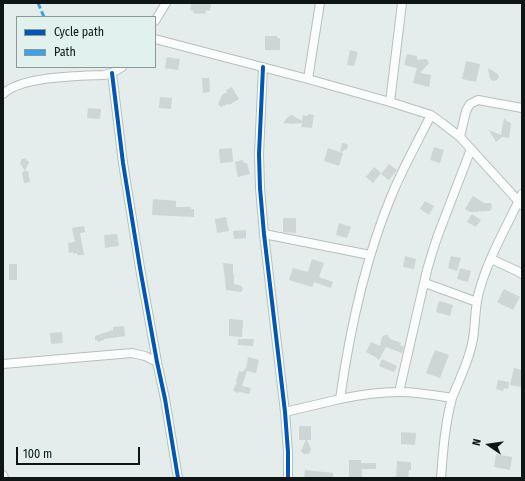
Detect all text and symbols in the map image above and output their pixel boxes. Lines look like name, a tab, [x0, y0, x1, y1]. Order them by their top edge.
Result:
legend	[16, 16, 156, 68]
text: Cycle path	[54, 25, 104, 39]
text: Path	[54, 45, 76, 59]
north arrow	[469, 425, 509, 465]
text: N	[470, 438, 484, 447]
scale bar	[18, 439, 142, 465]
text: 100 m	[23, 447, 52, 461]

